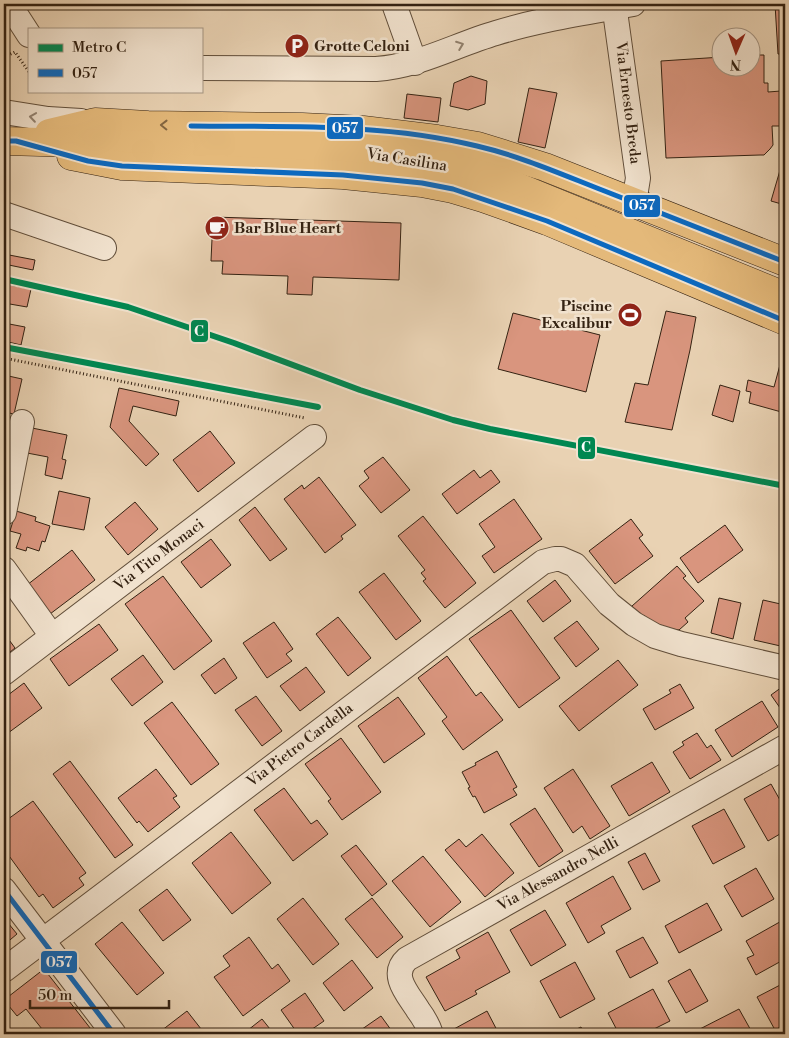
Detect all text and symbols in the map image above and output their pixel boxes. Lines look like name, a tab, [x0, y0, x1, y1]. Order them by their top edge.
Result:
legend	[28, 28, 202, 92]
north arrow	[712, 28, 762, 78]
parking icon: Grotte Celoni	[284, 33, 310, 59]
place label: Grotte Celoni	[314, 37, 410, 56]
text: Metro C	[72, 38, 126, 57]
street label: Via Ernesto Breda	[611, 40, 645, 166]
one-way arrow	[455, 41, 464, 51]
text: N	[730, 55, 741, 73]
text: 057	[72, 64, 98, 83]
one-way arrow	[29, 112, 37, 123]
line badge: 057	[326, 116, 364, 140]
one-way arrow	[160, 120, 168, 131]
text: 057	[332, 120, 359, 138]
street label: Via Casilina	[365, 144, 449, 176]
line badge: 057	[623, 194, 661, 218]
text: 057	[629, 197, 656, 215]
cafe icon: Bar Blue Heart	[204, 215, 230, 241]
place label: Bar Blue Heart	[234, 219, 342, 238]
place label: Piscine Excalibur	[541, 297, 612, 333]
sports icon: Piscine Excalibur	[617, 302, 643, 328]
line badge: C	[190, 319, 209, 343]
text: C	[194, 323, 204, 341]
line badge: C	[577, 436, 596, 460]
text: C	[581, 439, 591, 457]
street label: Via Tito Monaci	[109, 515, 208, 596]
street label: Via Pietro Cardella	[242, 699, 357, 792]
street label: Via Alessandro Nelli	[493, 833, 622, 916]
line badge: 057	[40, 950, 78, 974]
text: 057	[46, 954, 73, 972]
scale bar	[30, 978, 169, 1010]
text: 50 m	[38, 986, 72, 1005]

